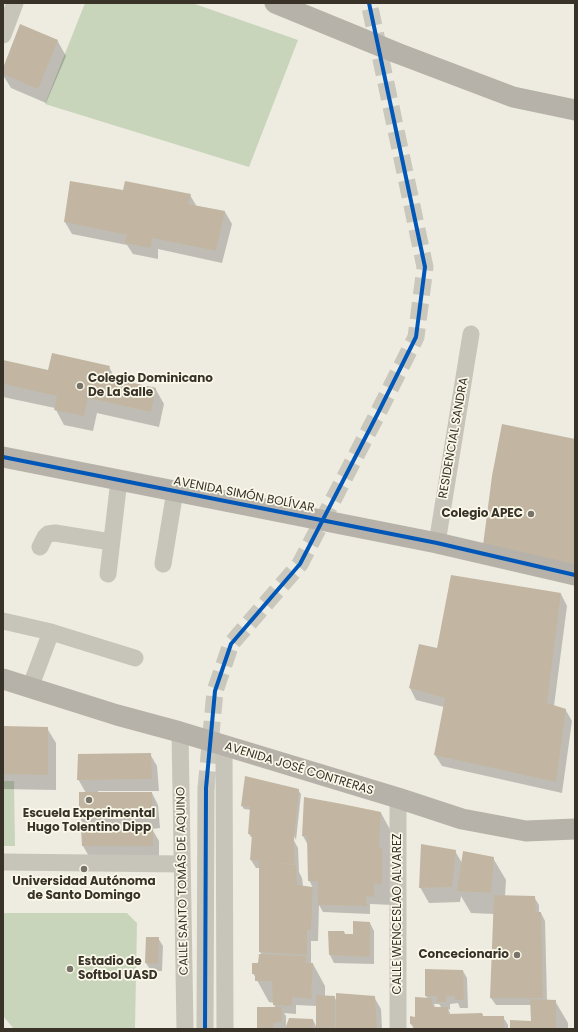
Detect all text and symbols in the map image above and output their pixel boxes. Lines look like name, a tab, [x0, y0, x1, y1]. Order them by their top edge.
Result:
place label: Colegio Dominicano De La Salle	[88, 372, 213, 400]
street label: RESIDENCIAL SANDRA	[436, 376, 472, 500]
marker: Colegio Dominicano De La Salle	[75, 381, 85, 391]
street label: AVENIDA SIMÓN BOLÍVAR	[172, 474, 316, 516]
place label: Colegio APEC	[441, 507, 523, 521]
marker: Colegio APEC	[526, 509, 536, 519]
street label: AVENIDA JOSÉ CONTRERAS	[223, 739, 375, 799]
street label: CALLE SANTO TOMÁS DE AQUINO	[174, 787, 192, 975]
marker: Escuela Experimental Hugo Tolentino Dipp	[84, 795, 94, 805]
place label: Escuela Experimental Hugo Tolentino Dipp	[23, 807, 155, 835]
street label: CALLE WENCESLAO ALVAREZ	[391, 833, 405, 995]
marker: Universidad Autónoma de Santo Domingo	[79, 864, 89, 874]
place label: Universidad Autónoma de Santo Domingo	[12, 875, 156, 903]
place label: Concecionario	[418, 948, 509, 962]
marker: Concecionario	[512, 950, 522, 960]
place label: Estadio de Softbol UASD	[78, 955, 157, 983]
marker: Estadio de Softbol UASD	[65, 964, 75, 974]

